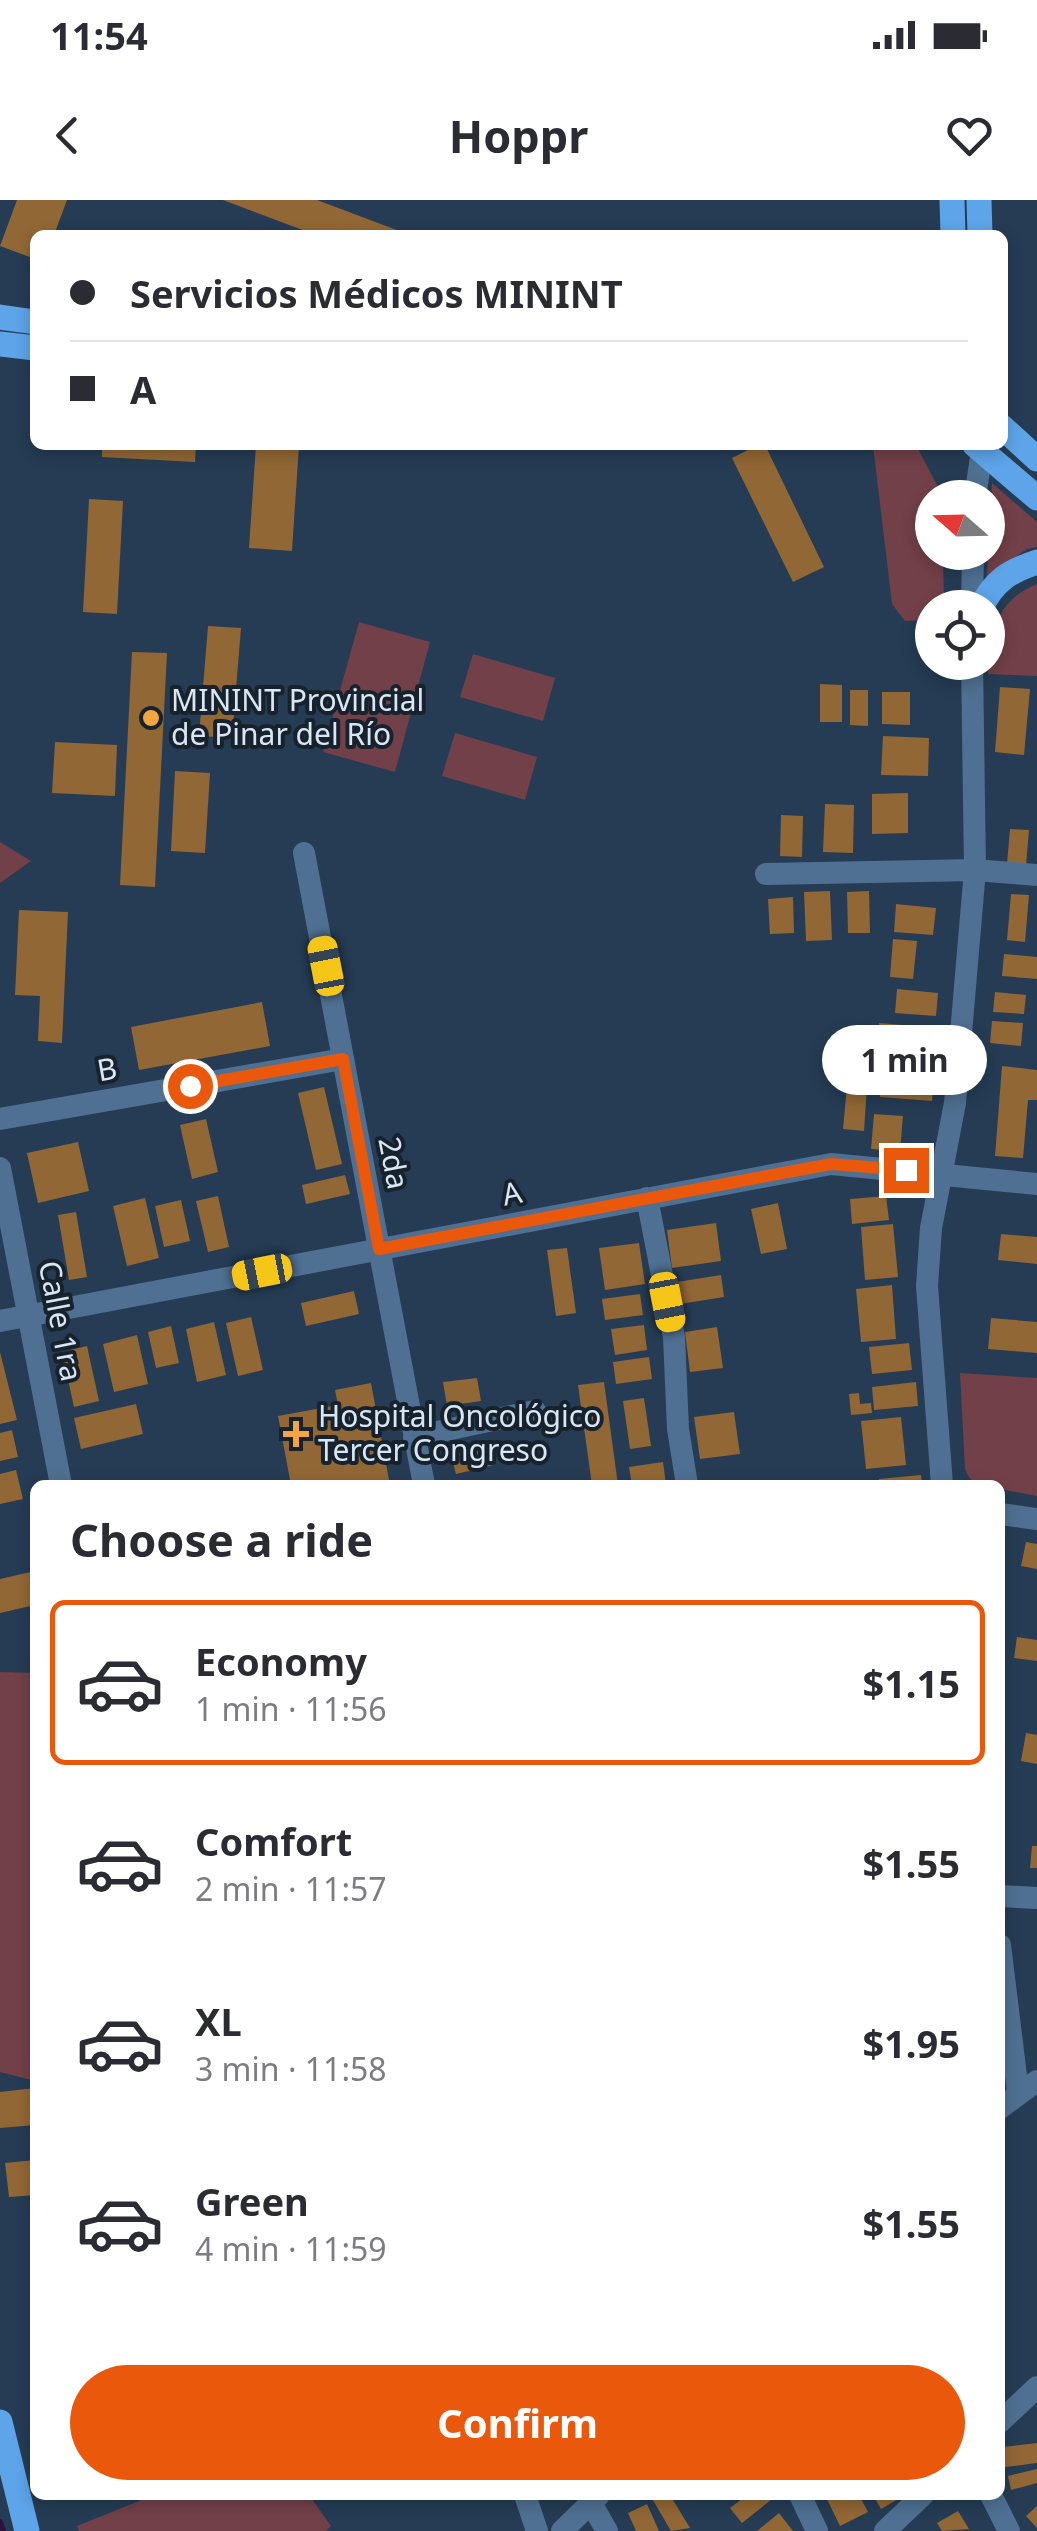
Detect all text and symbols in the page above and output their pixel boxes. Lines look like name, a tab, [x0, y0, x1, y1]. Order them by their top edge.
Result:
text: 11:54	[50, 9, 148, 61]
text: Hoppr	[449, 105, 588, 166]
icon: back	[40, 108, 95, 163]
icon: heart	[942, 108, 997, 163]
text: Servicios Médicos MININT	[130, 267, 623, 319]
text: A	[130, 363, 156, 415]
north arrow	[915, 480, 1005, 570]
map controls	[915, 480, 1005, 680]
button: locate	[915, 590, 1005, 680]
place label: MININT Provincial de Pinar del Río	[171, 679, 424, 754]
marker: MININT Provincial de Pinar del Río	[140, 707, 162, 729]
car	[306, 934, 346, 998]
callout: 1 min	[824, 1025, 988, 1095]
text: 1 min	[860, 1038, 949, 1081]
street label: B	[94, 1047, 120, 1090]
route start	[168, 1064, 213, 1109]
street label: 2da	[369, 1133, 420, 1192]
route end	[884, 1148, 929, 1193]
street label: A	[498, 1170, 526, 1214]
car	[230, 1252, 294, 1292]
street label: Calle 1ra	[30, 1257, 93, 1384]
car	[647, 1270, 687, 1334]
place label: Hospital Oncológico Tercer Congreso	[318, 1395, 601, 1470]
marker: Hospital Oncológico Tercer Congreso	[283, 1421, 309, 1447]
text: Choose a ride	[70, 1509, 373, 1570]
text: Economy	[195, 1635, 367, 1687]
icon: car	[75, 1638, 165, 1728]
text: $1.15	[862, 1657, 960, 1709]
text: 1 min · 11:56	[195, 1687, 387, 1730]
text: Comfort	[195, 1815, 352, 1867]
icon: car	[75, 1818, 165, 1908]
text: $1.55	[862, 1837, 960, 1889]
text: 2 min · 11:57	[195, 1867, 387, 1910]
text: XL	[195, 1995, 242, 2047]
icon: car	[75, 1998, 165, 2088]
text: $1.95	[862, 2017, 960, 2069]
text: 3 min · 11:58	[195, 2047, 387, 2090]
text: Green	[195, 2175, 309, 2227]
icon: car	[75, 2178, 165, 2268]
text: $1.55	[862, 2197, 960, 2249]
text: 4 min · 11:59	[195, 2227, 387, 2270]
button: Confirm	[70, 2365, 965, 2480]

